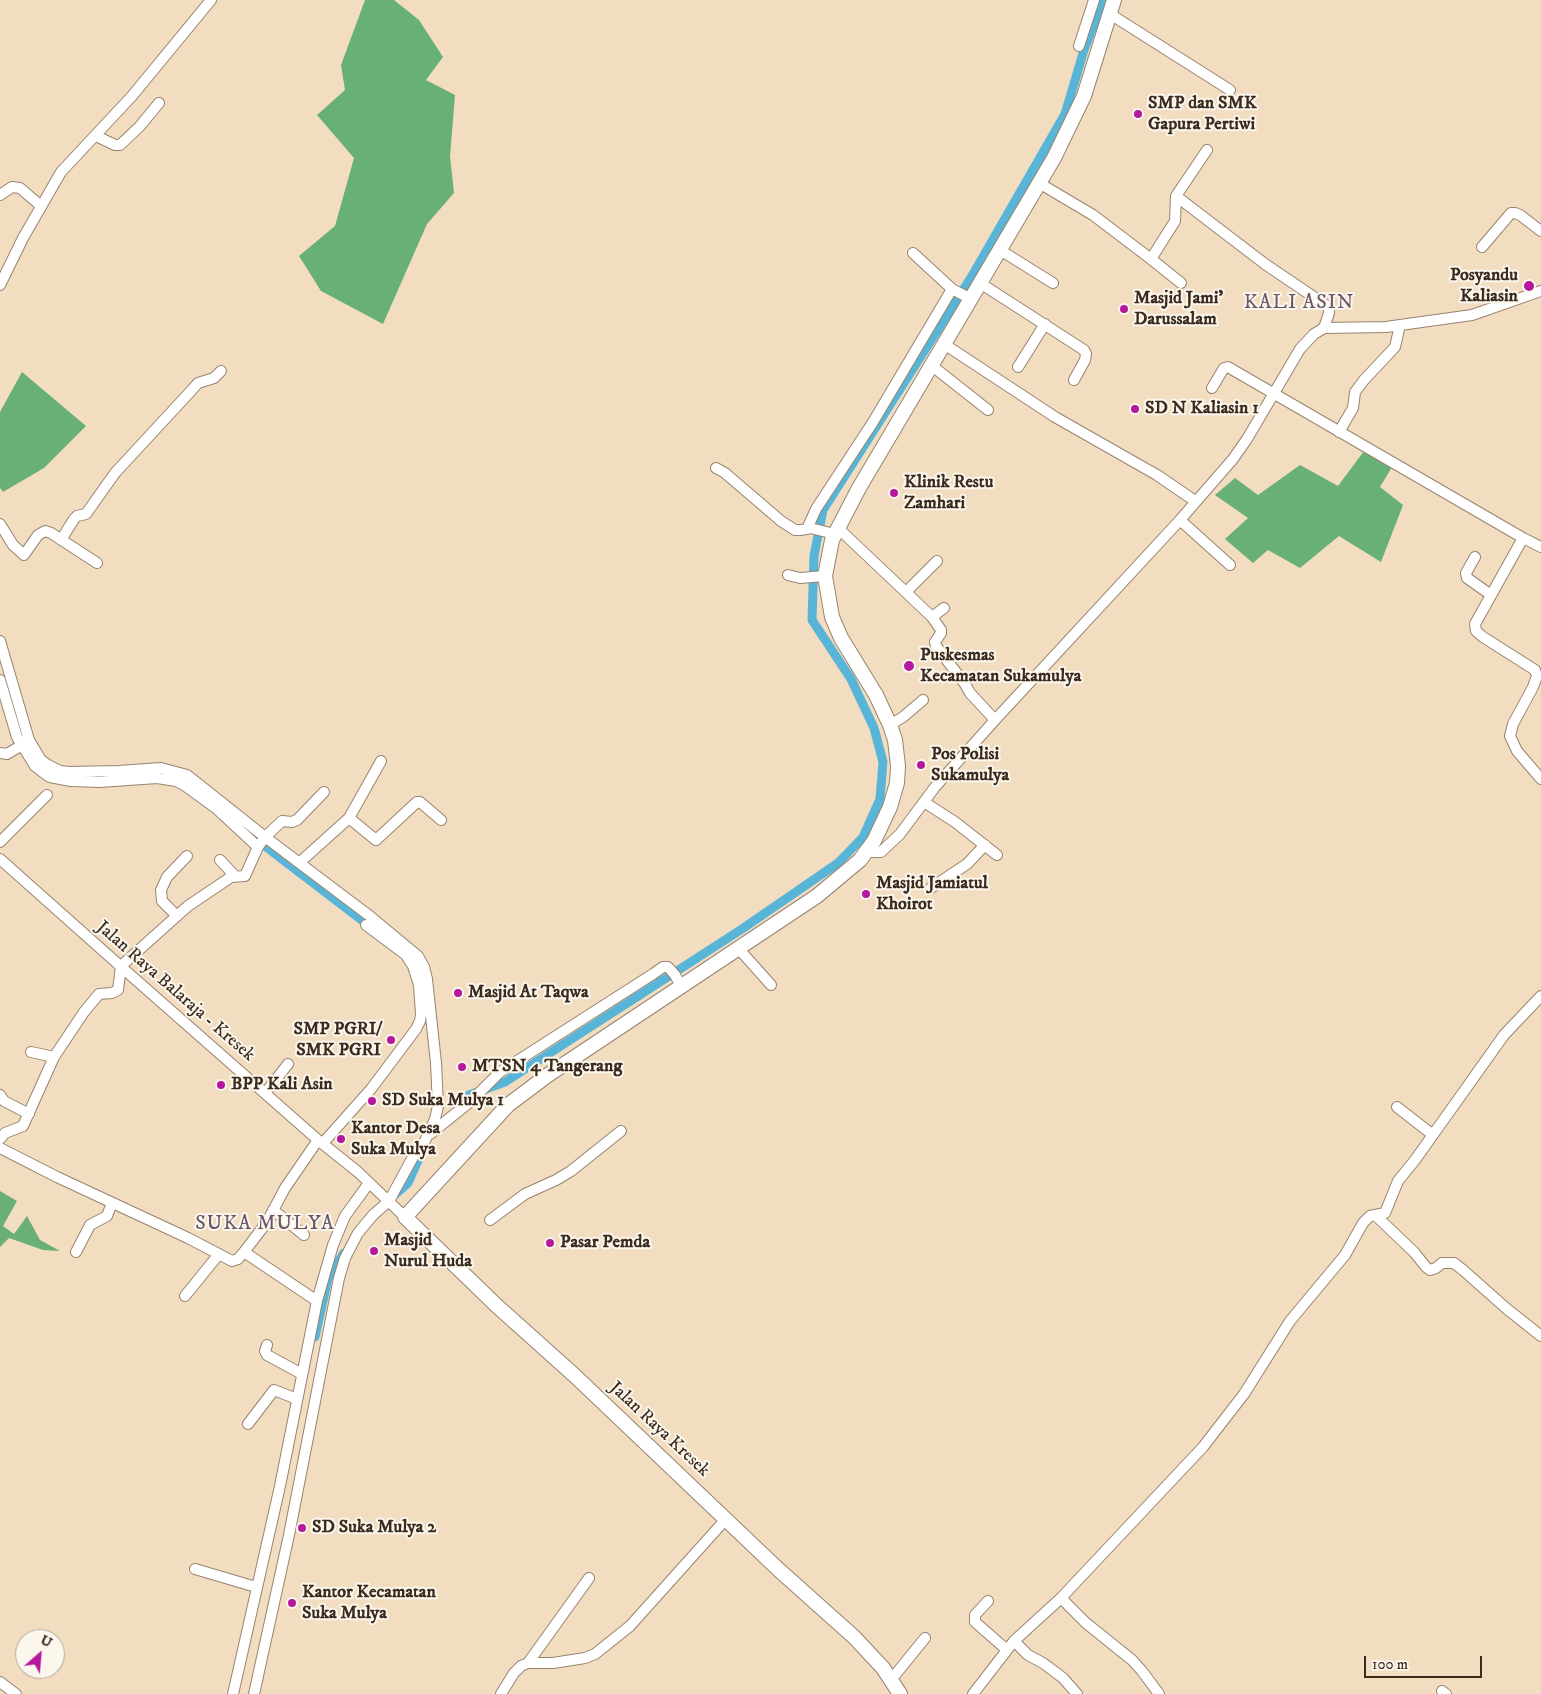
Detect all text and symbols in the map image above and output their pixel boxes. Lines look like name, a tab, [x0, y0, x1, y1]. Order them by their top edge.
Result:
place label: SMP dan SMK Gapura Pertiwi	[1148, 93, 1257, 136]
marker: SMP dan SMK Gapura Pertiwi	[1132, 108, 1144, 120]
place label: Posyandu Kaliasin	[1450, 265, 1518, 308]
marker: Posyandu Kaliasin	[1522, 279, 1536, 293]
place label: Masjid Jami' Darussalam	[1134, 288, 1223, 330]
district label: KALI ASIN	[1243, 292, 1355, 316]
marker: Masjid Jami' Darussalam	[1118, 303, 1130, 315]
place label: SD N Kaliasin 1	[1145, 398, 1259, 420]
marker: SD N Kaliasin 1	[1129, 403, 1141, 415]
place label: Klinik Restu Zamhari	[904, 472, 993, 514]
marker: Klinik Restu Zamhari	[888, 487, 900, 499]
place label: Puskesmas Kecamatan Sukamulya	[920, 645, 1081, 688]
marker: Puskesmas Kecamatan Sukamulya	[902, 659, 916, 673]
place label: Pos Polisi Sukamulya	[931, 744, 1009, 786]
marker: Pos Polisi Sukamulya	[915, 759, 927, 771]
place label: Masjid Jamiatul Khoirot	[876, 873, 988, 916]
marker: Masjid Jamiatul Khoirot	[860, 888, 872, 900]
street label: Jalan Raya Balaraja - Kresek	[91, 917, 259, 1067]
place label: Masjid At Taqwa	[468, 982, 589, 1004]
marker: Masjid At Taqwa	[452, 987, 464, 999]
place label: SMP PGRI/ SMK PGRI	[293, 1019, 381, 1062]
marker: SMP PGRI/ SMK PGRI	[385, 1034, 397, 1046]
place label: MTSN 4 Tangerang	[472, 1056, 622, 1078]
marker: MTSN 4 Tangerang	[456, 1061, 468, 1073]
place label: BPP Kali Asin	[231, 1074, 333, 1096]
marker: BPP Kali Asin	[215, 1079, 227, 1091]
place label: SD Suka Mulya 1	[382, 1090, 504, 1112]
marker: SD Suka Mulya 1	[366, 1095, 378, 1107]
place label: Kantor Desa Suka Mulya	[351, 1118, 440, 1160]
marker: Kantor Desa Suka Mulya	[335, 1133, 347, 1145]
district label: SUKA MULYA	[194, 1213, 336, 1237]
place label: Masjid Nurul Huda	[384, 1230, 472, 1272]
place label: Pasar Pemda	[560, 1232, 650, 1254]
marker: Pasar Pemda	[544, 1237, 556, 1249]
marker: Masjid Nurul Huda	[368, 1245, 380, 1257]
street label: Jalan Raya Kresek	[604, 1378, 714, 1482]
place label: SD Suka Mulya 2	[312, 1517, 436, 1539]
marker: SD Suka Mulya 2	[296, 1522, 308, 1534]
place label: Kantor Kecamatan Suka Mulya	[302, 1582, 436, 1625]
marker: Kantor Kecamatan Suka Mulya	[286, 1597, 298, 1609]
north arrow	[15, 1629, 65, 1679]
text: U	[37, 1631, 55, 1652]
scale bar	[1366, 1646, 1484, 1678]
text: 100 m	[1372, 1655, 1408, 1674]

